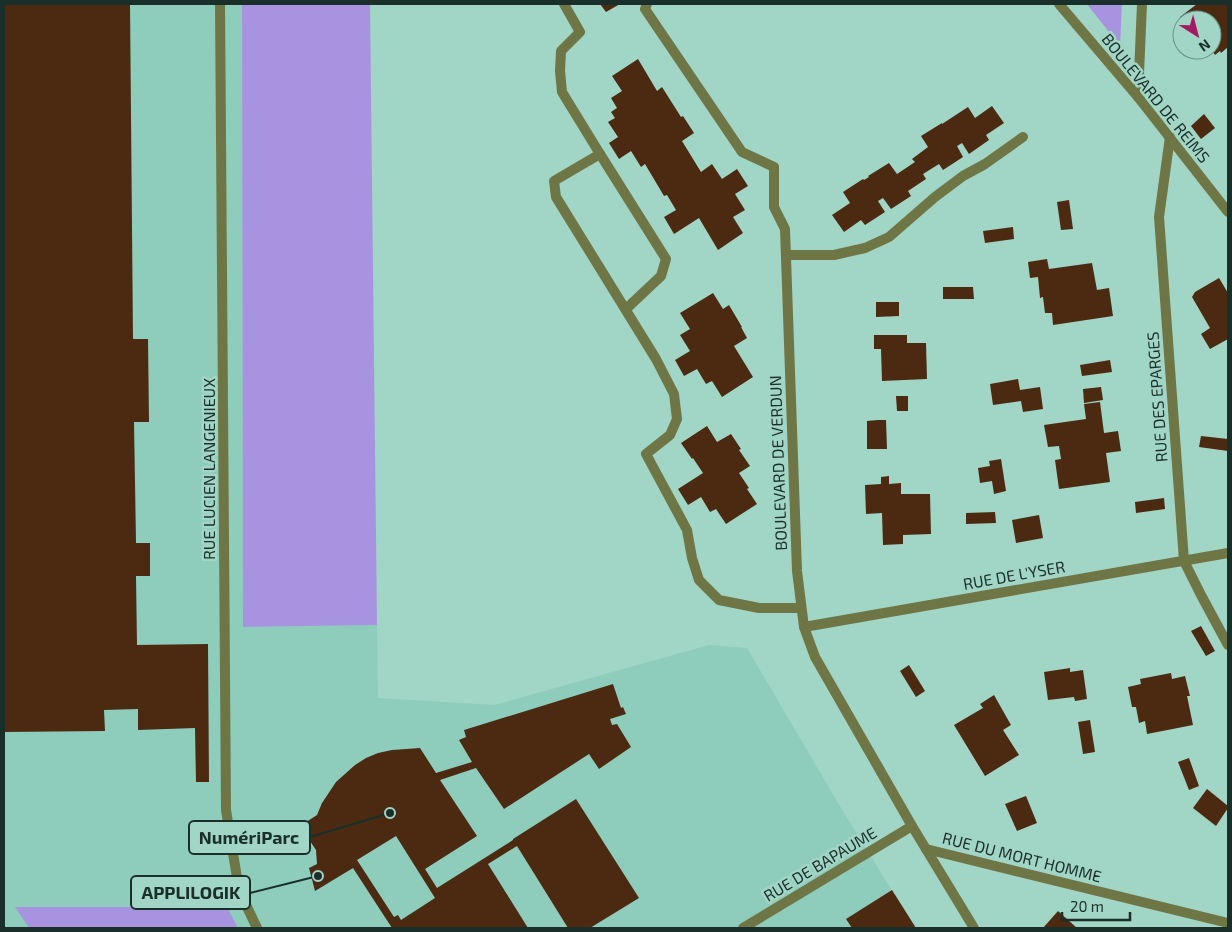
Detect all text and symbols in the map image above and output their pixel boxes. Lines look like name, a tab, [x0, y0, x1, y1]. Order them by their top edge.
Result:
north arrow	[1172, 10, 1222, 60]
street label: BOULEVARD DE REIMS	[1098, 29, 1214, 166]
text: N	[1196, 36, 1214, 56]
street label: RUE DES EPARGES	[1142, 331, 1171, 463]
street label: BOULEVARD DE VERDUN	[765, 375, 790, 551]
street label: RUE LUCIEN LANGENIEUX	[199, 378, 218, 560]
street label: RUE DE L'YSER	[961, 556, 1067, 593]
callout: NumériParc	[189, 821, 310, 854]
street label: RUE DE BAPAUME	[760, 822, 880, 905]
text: NumériParc	[199, 826, 299, 848]
street label: RUE DU MORT HOMME	[941, 828, 1104, 885]
callout: APPLILOGIK	[131, 876, 250, 909]
text: APPLILOGIK	[141, 881, 241, 903]
scale bar	[1062, 890, 1130, 922]
text: 20 m	[1070, 897, 1104, 915]

